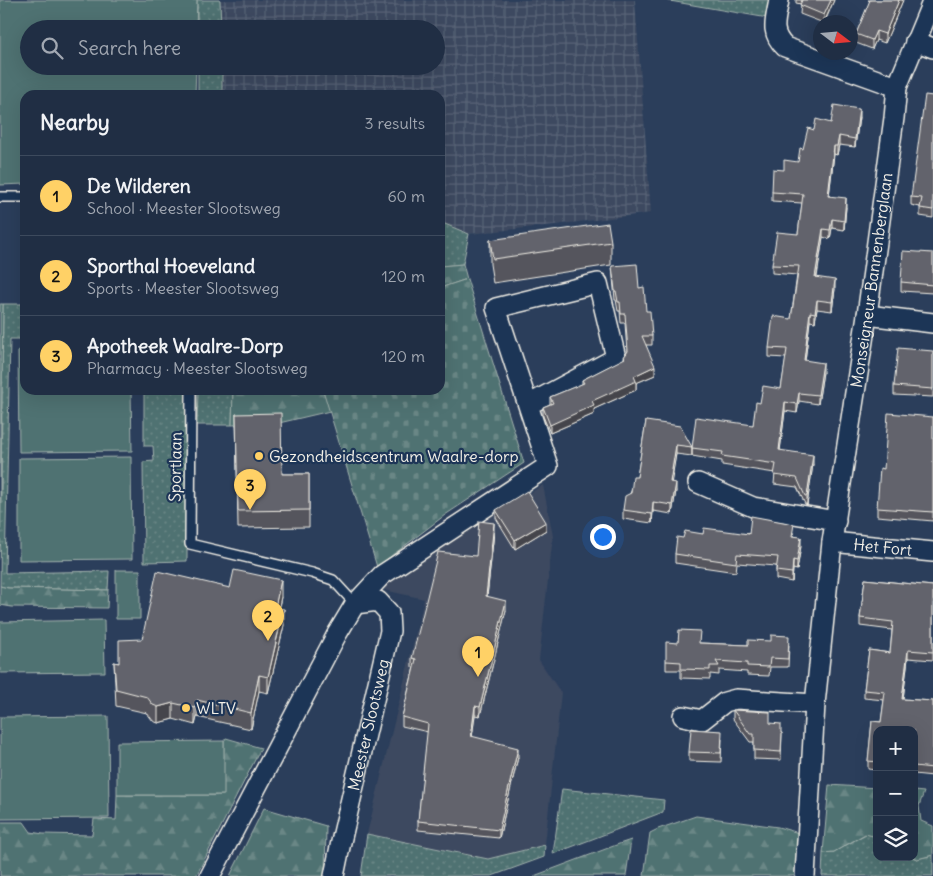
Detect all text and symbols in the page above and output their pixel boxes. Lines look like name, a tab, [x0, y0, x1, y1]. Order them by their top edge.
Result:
north arrow	[813, 15, 858, 60]
search box	[20, 20, 445, 75]
icon: search	[38, 34, 66, 62]
text: Search here	[78, 36, 181, 60]
text: Nearby	[40, 109, 110, 136]
text: 3 results	[365, 113, 425, 133]
street label: Monseigneur Bannenberglaan	[846, 171, 896, 389]
text: De Wilderen	[87, 174, 191, 198]
text: 1	[53, 186, 59, 206]
text: 60 m	[387, 186, 425, 206]
text: School · Meester Slootsweg	[87, 198, 281, 218]
text: Sporthal Hoeveland	[87, 254, 255, 278]
text: 2	[52, 266, 60, 286]
text: 120 m	[382, 266, 425, 286]
text: Sports · Meester Slootsweg	[87, 278, 279, 298]
text: Apotheek Waalre-Dorp	[87, 334, 283, 358]
text: 3	[51, 346, 61, 366]
text: 120 m	[382, 346, 425, 366]
text: Pharmacy · Meester Slootsweg	[87, 358, 308, 378]
street label: Sportlaan	[164, 432, 186, 502]
place label: Gezondheidscentrum Waalre-dorp	[269, 446, 519, 466]
marker: Gezondheidscentrum Waalre-dorp	[253, 450, 265, 462]
pin: 3	[234, 469, 266, 510]
your location	[590, 524, 616, 550]
street label: Het Fort	[853, 534, 913, 560]
pin: 2	[252, 600, 284, 641]
pin: 1	[462, 636, 494, 677]
street label: Meester Slootsweg	[343, 657, 393, 793]
place label: WLTV	[196, 698, 236, 718]
marker: WLTV	[180, 702, 192, 714]
map controls	[873, 726, 918, 861]
button: +	[873, 726, 918, 771]
button: −	[873, 771, 918, 816]
button: layers	[873, 816, 918, 861]

